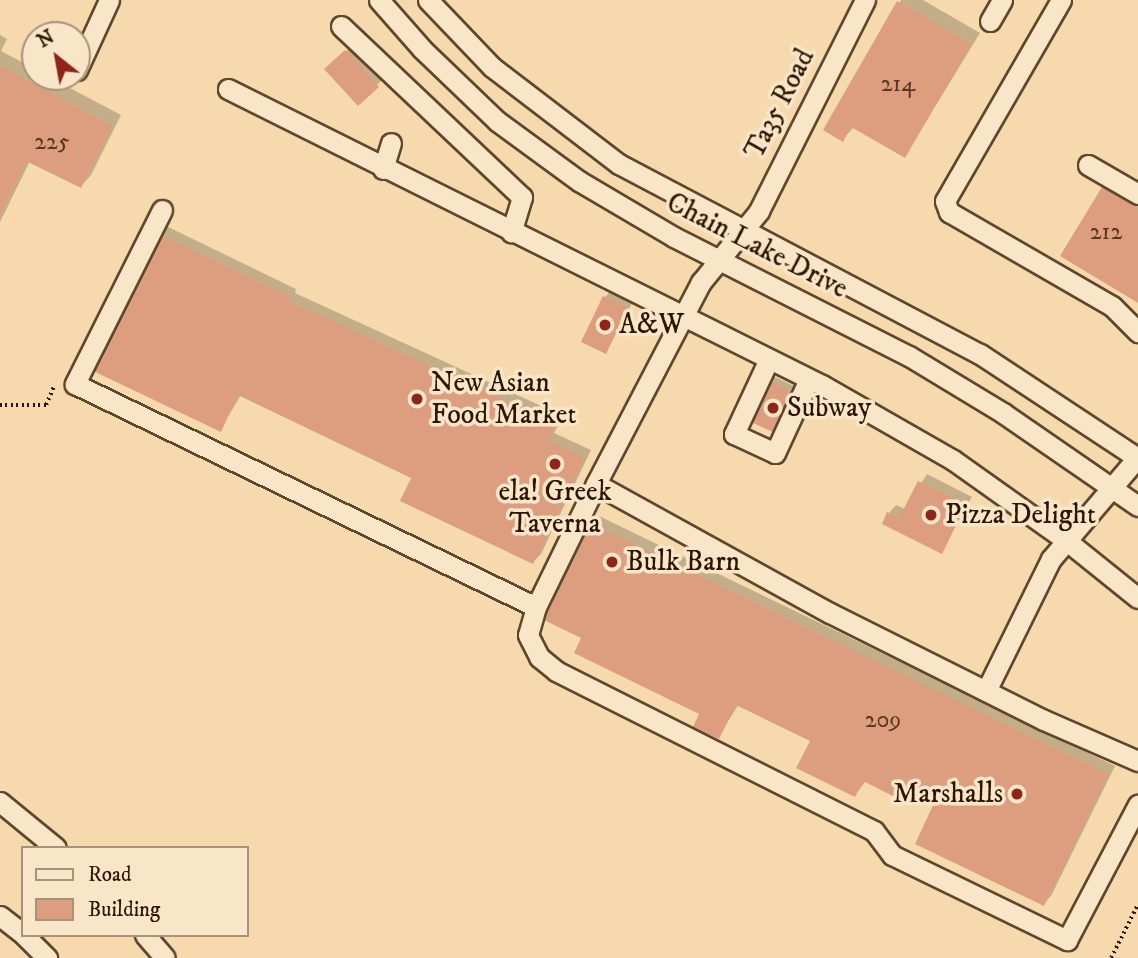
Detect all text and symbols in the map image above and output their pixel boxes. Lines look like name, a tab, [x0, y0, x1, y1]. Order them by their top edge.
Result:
north arrow	[21, 21, 91, 91]
text: N	[33, 25, 59, 53]
street label: Ta35 Road	[738, 43, 822, 165]
house number: 214	[881, 71, 915, 99]
house number: 225	[34, 129, 70, 157]
street label: Chain Lake Drive	[661, 186, 853, 306]
house number: 212	[1090, 219, 1122, 247]
place label: A&W	[619, 308, 684, 342]
marker: A&W	[597, 317, 613, 333]
place label: New Asian Food Market	[431, 366, 576, 432]
marker: New Asian Food Market	[409, 391, 425, 407]
place label: Subway	[787, 391, 871, 425]
marker: Subway	[765, 400, 781, 416]
marker: ela! Greek Taverna	[547, 456, 563, 472]
place label: ela! Greek Taverna	[498, 475, 612, 541]
place label: Pizza Delight	[945, 498, 1096, 532]
marker: Pizza Delight	[923, 507, 939, 523]
place label: Bulk Barn	[626, 545, 740, 579]
marker: Bulk Barn	[604, 554, 620, 570]
house number: 209	[865, 707, 901, 735]
place label: Marshalls	[893, 777, 1003, 811]
marker: Marshalls	[1009, 786, 1025, 802]
legend	[21, 846, 248, 937]
text: Road	[88, 862, 132, 888]
text: Building	[88, 897, 160, 923]

